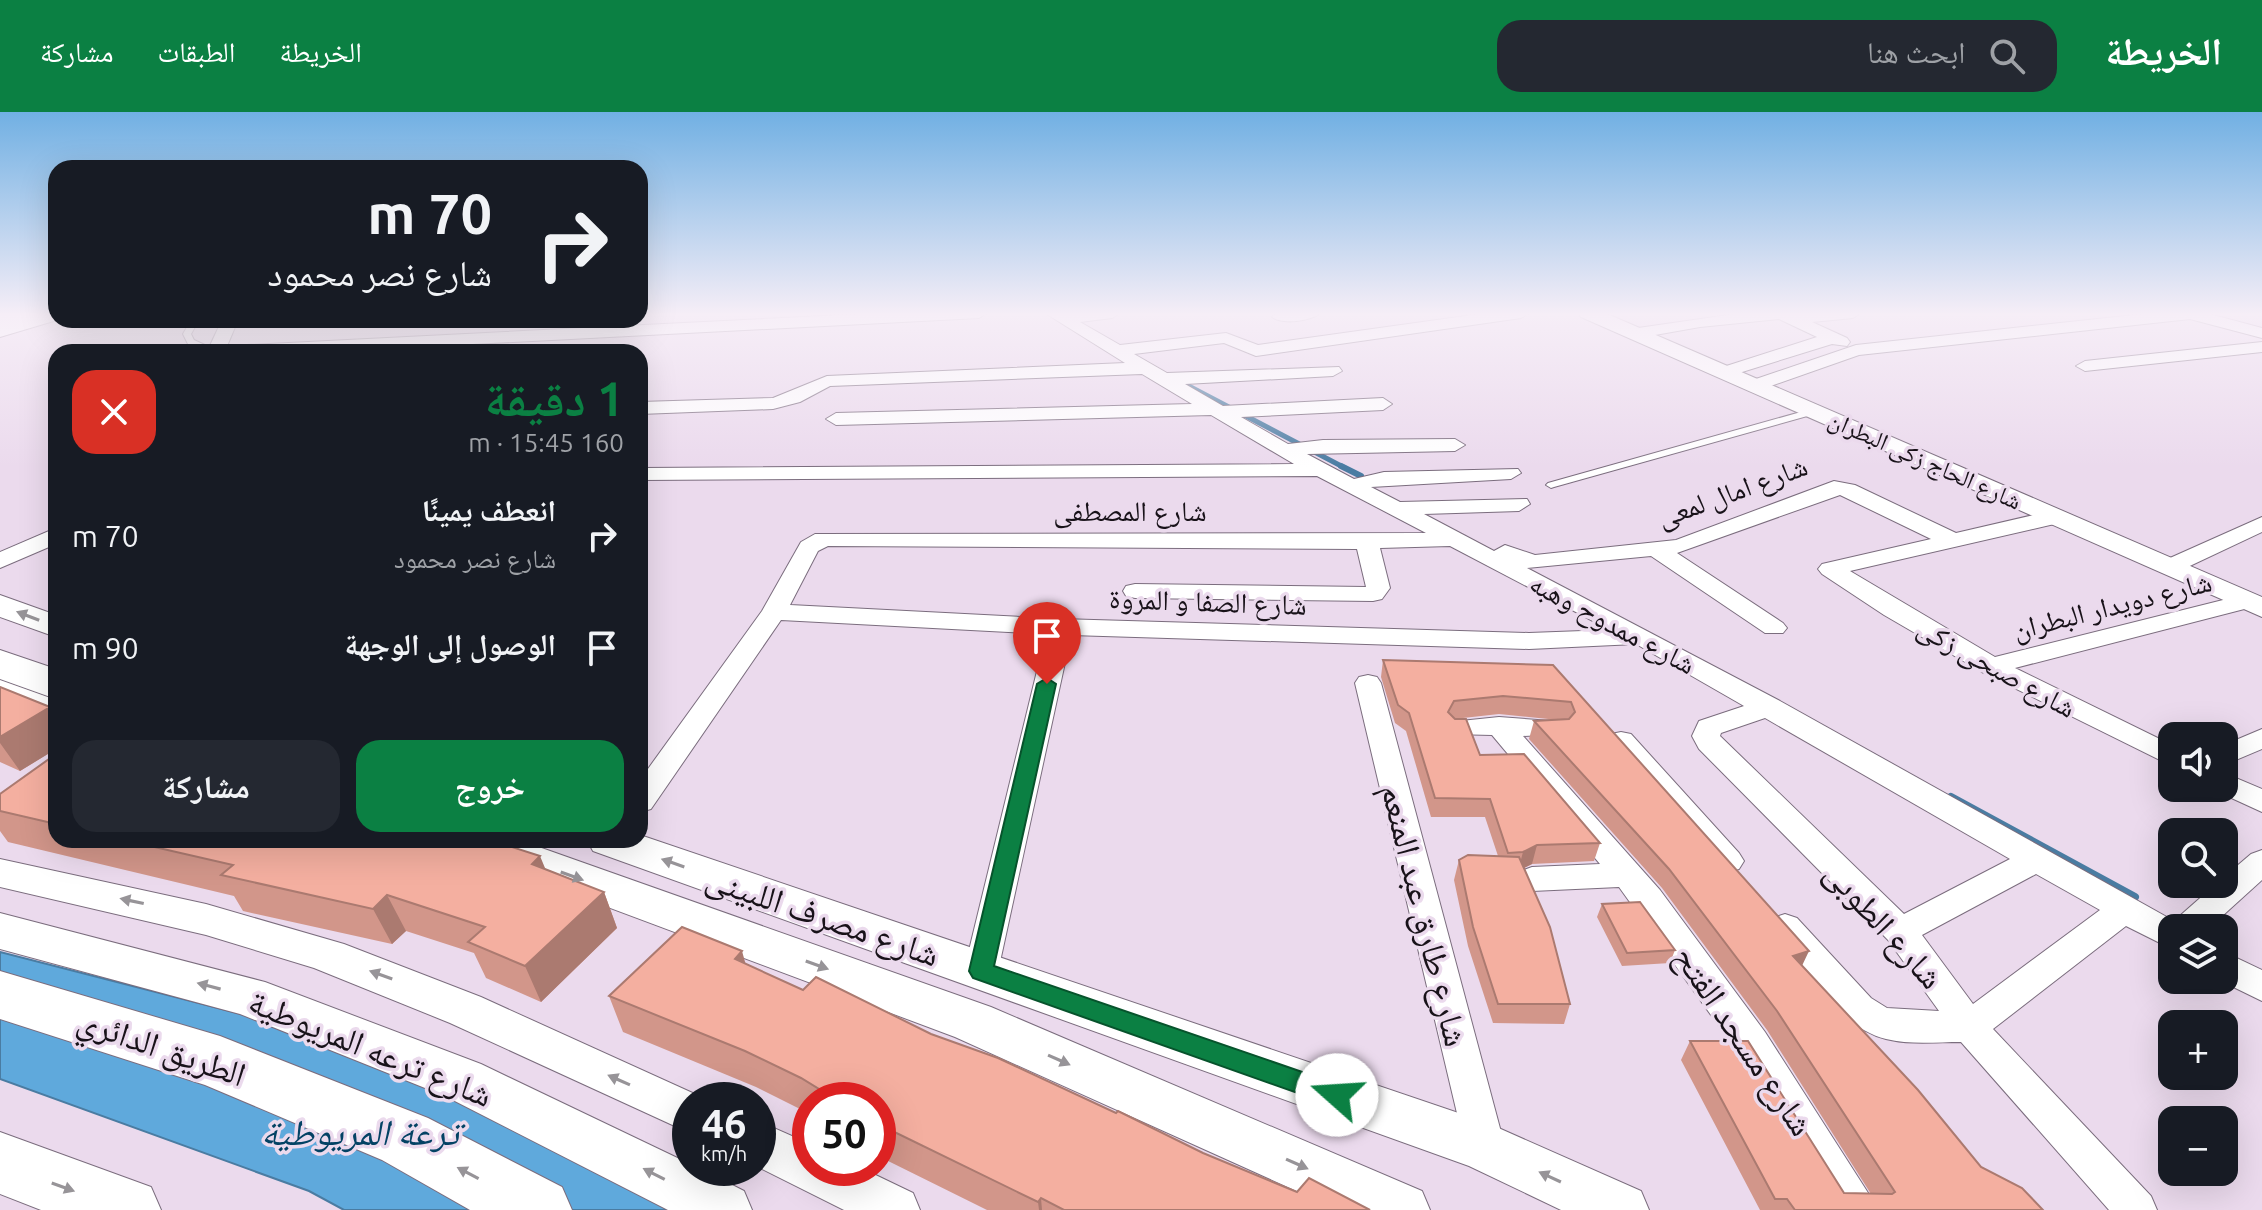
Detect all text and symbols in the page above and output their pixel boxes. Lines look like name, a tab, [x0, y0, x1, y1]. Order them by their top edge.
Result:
search box	[1497, 20, 2057, 92]
text: الخريطة	[2105, 30, 2222, 72]
icon: search	[1985, 34, 2029, 78]
text: ابحث هنا	[1867, 35, 1965, 69]
text: مشاركة	[40, 36, 114, 67]
text: الطبقات	[158, 36, 235, 67]
text: الخريطة	[279, 36, 362, 67]
text: 70 m	[367, 182, 492, 245]
icon: right	[520, 192, 624, 296]
text: شارع نصر محمود	[268, 252, 492, 293]
button: close	[72, 370, 156, 454]
text: 1 دقيقة	[485, 371, 624, 425]
street label: شارع الحاج زكى البطران	[1824, 405, 2026, 517]
text: 160 m · 15:45	[468, 428, 624, 457]
street label: شارع امال لمعى	[1653, 449, 1812, 535]
text: انعطف يمينًا	[422, 493, 556, 527]
street label: شارع المصطفى	[1053, 495, 1207, 529]
icon: right	[580, 514, 624, 558]
text: 70 m	[72, 519, 139, 553]
text: شارع نصر محمود	[394, 544, 556, 573]
street label: شارع دويدار البطران	[2009, 565, 2215, 648]
street label: شارع ممدوح وهبه	[1524, 566, 1701, 682]
street label: شارع الصفا و المروة	[1108, 582, 1307, 623]
pin	[1013, 602, 1081, 684]
one-way arrow	[16, 609, 40, 622]
street label: شارع صبحى زكى	[1911, 611, 2081, 726]
icon: arrive	[1025, 614, 1069, 658]
icon: arrive	[580, 626, 624, 670]
text: الوصول إلى الوجهة	[345, 627, 556, 661]
text: 90 m	[72, 631, 139, 665]
map controls	[2158, 722, 2238, 1186]
button: sound	[2158, 722, 2238, 802]
button: مشاركة	[72, 740, 340, 832]
button: خروج	[356, 740, 624, 832]
street label: شارع طارق عبد المنعم	[1370, 780, 1477, 1051]
button: search	[2158, 818, 2238, 898]
street label: شارع الطوبى	[1815, 853, 1952, 998]
one-way arrow	[661, 856, 685, 869]
street label: شارع مصرف اللبينى	[700, 857, 944, 976]
one-way arrow	[561, 871, 585, 883]
one-way arrow	[119, 894, 144, 907]
button: layers	[2158, 914, 2238, 994]
street label: شارع مسجد الفتح	[1664, 938, 1822, 1144]
one-way arrow	[805, 960, 829, 972]
one-way arrow	[369, 968, 393, 981]
one-way arrow	[197, 979, 222, 991]
street label: شارع ترعه المريوطية	[242, 981, 498, 1117]
street label: الطريق الدائري	[70, 999, 251, 1102]
button: +	[2158, 1010, 2238, 1090]
one-way arrow	[1047, 1053, 1071, 1066]
position arrow	[1295, 1053, 1379, 1137]
one-way arrow	[607, 1073, 631, 1087]
speed limit sign: 50	[792, 1082, 896, 1186]
text: 46	[701, 1101, 747, 1146]
button: −	[2158, 1106, 2238, 1186]
water label: ترعة المريوطية	[261, 1111, 466, 1153]
text: km/h	[701, 1142, 747, 1165]
one-way arrow	[1285, 1157, 1309, 1171]
one-way arrow	[457, 1166, 480, 1180]
one-way arrow	[643, 1167, 666, 1180]
one-way arrow	[1539, 1170, 1562, 1184]
one-way arrow	[51, 1181, 75, 1194]

